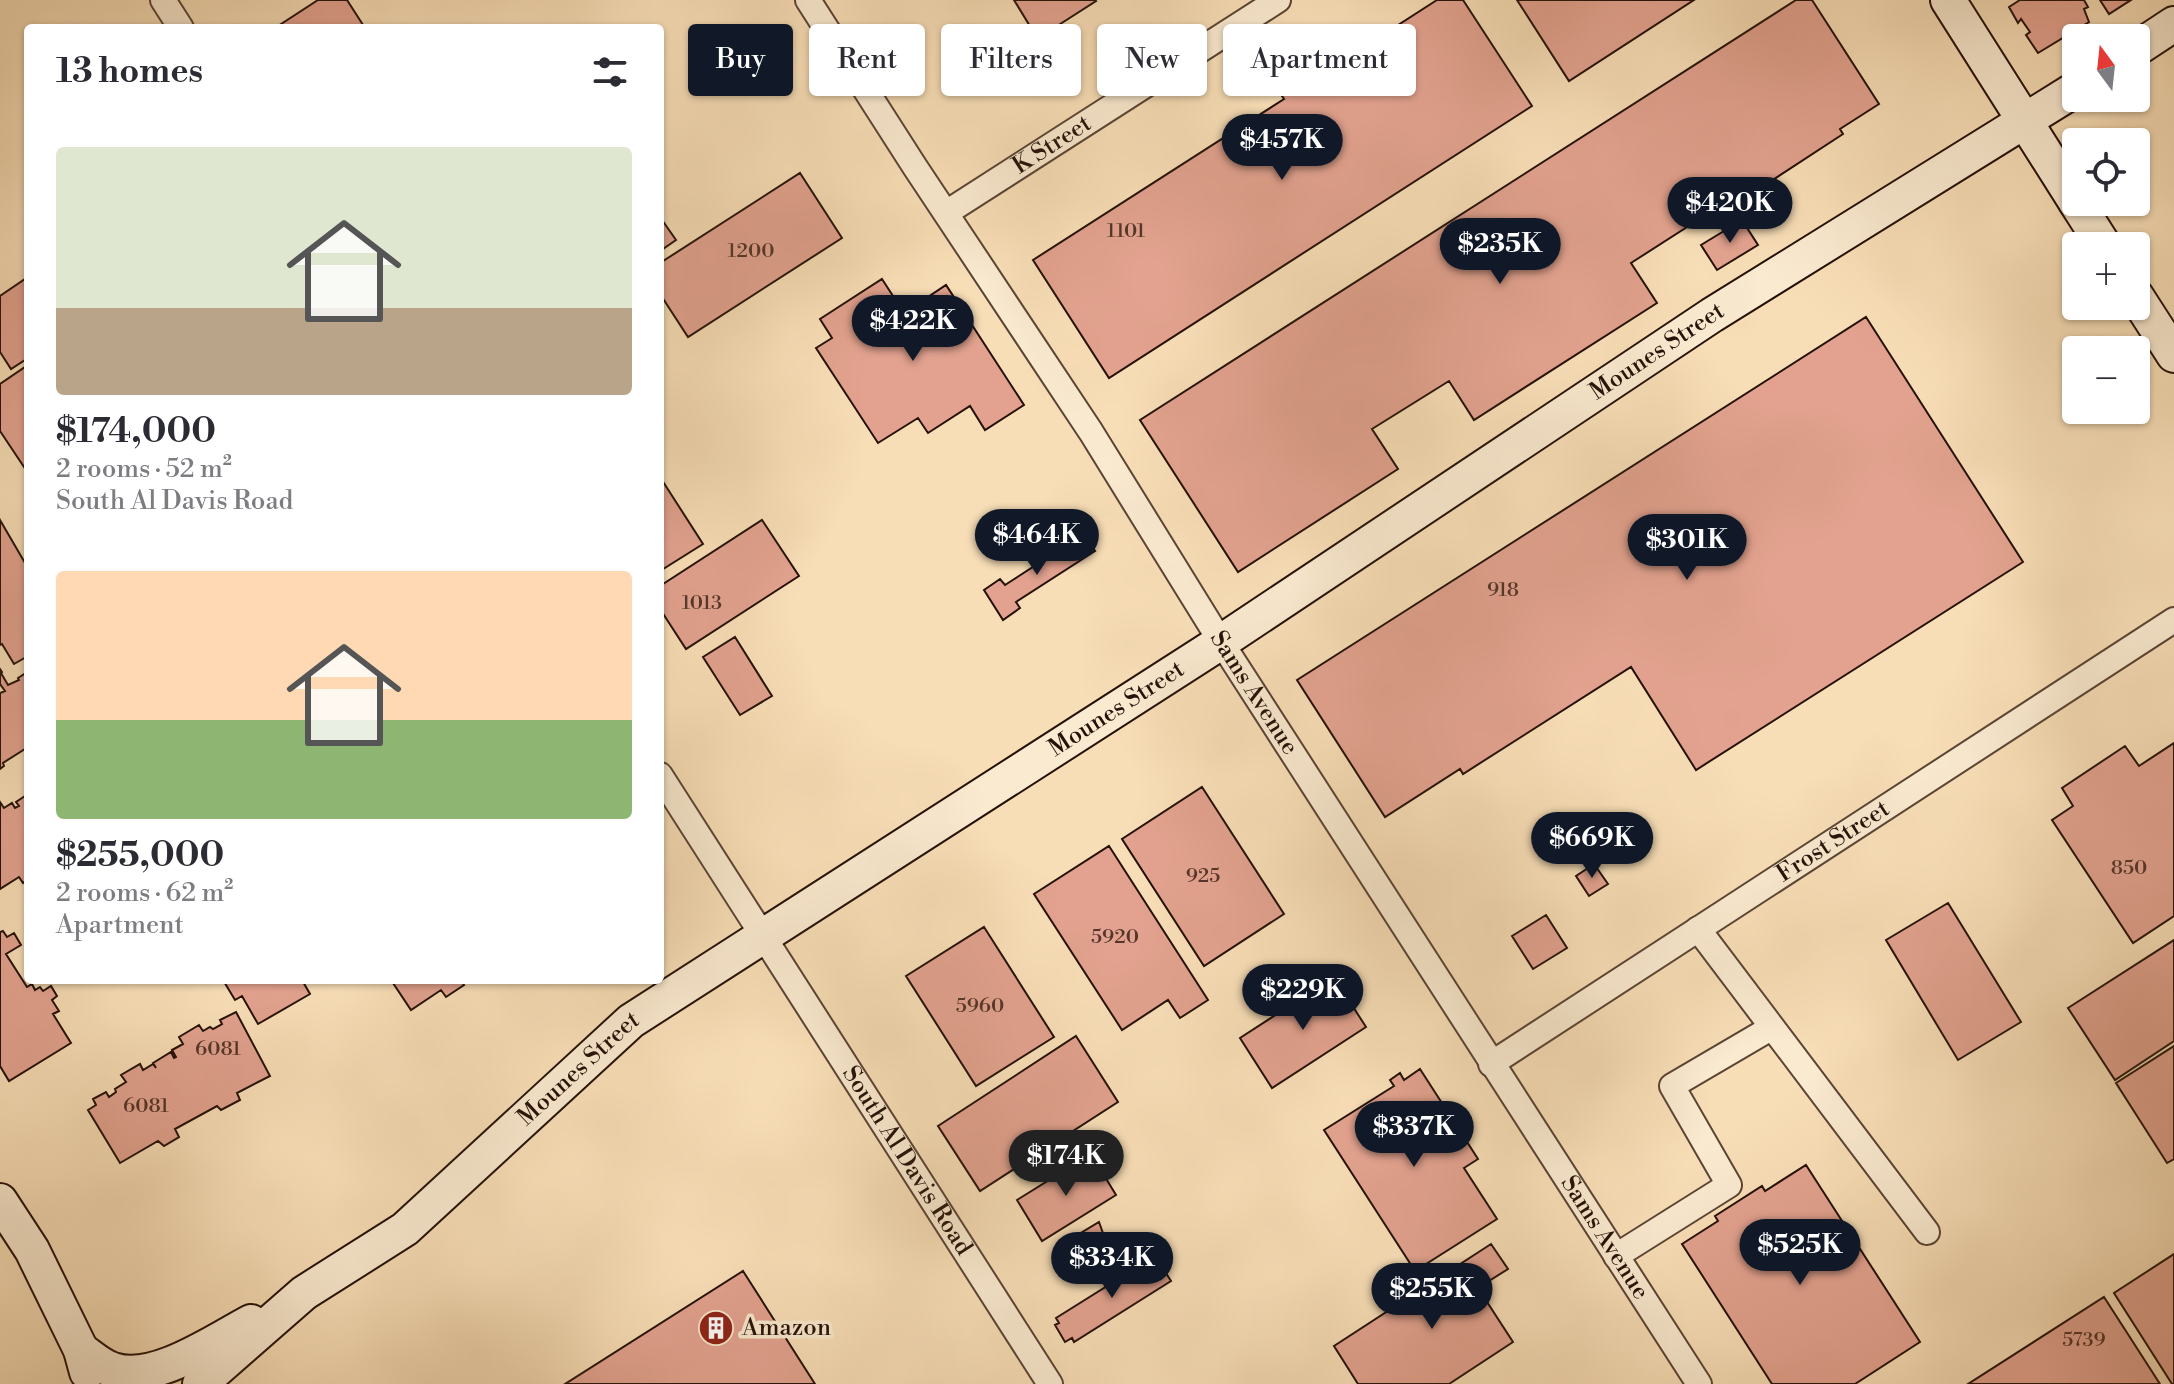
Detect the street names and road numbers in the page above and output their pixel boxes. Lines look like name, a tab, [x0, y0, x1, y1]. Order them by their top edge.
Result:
street label: K Street	[1007, 108, 1097, 181]
street label: Mounes Street	[1584, 296, 1730, 407]
street label: Sams Avenue	[1203, 625, 1305, 761]
street label: Mounes Street	[1043, 654, 1190, 764]
street label: Frost Street	[1771, 794, 1896, 889]
street label: Mounes Street	[511, 1004, 645, 1133]
street label: South Al Davis Road	[835, 1060, 979, 1261]
street label: Sams Avenue	[1554, 1170, 1656, 1305]

